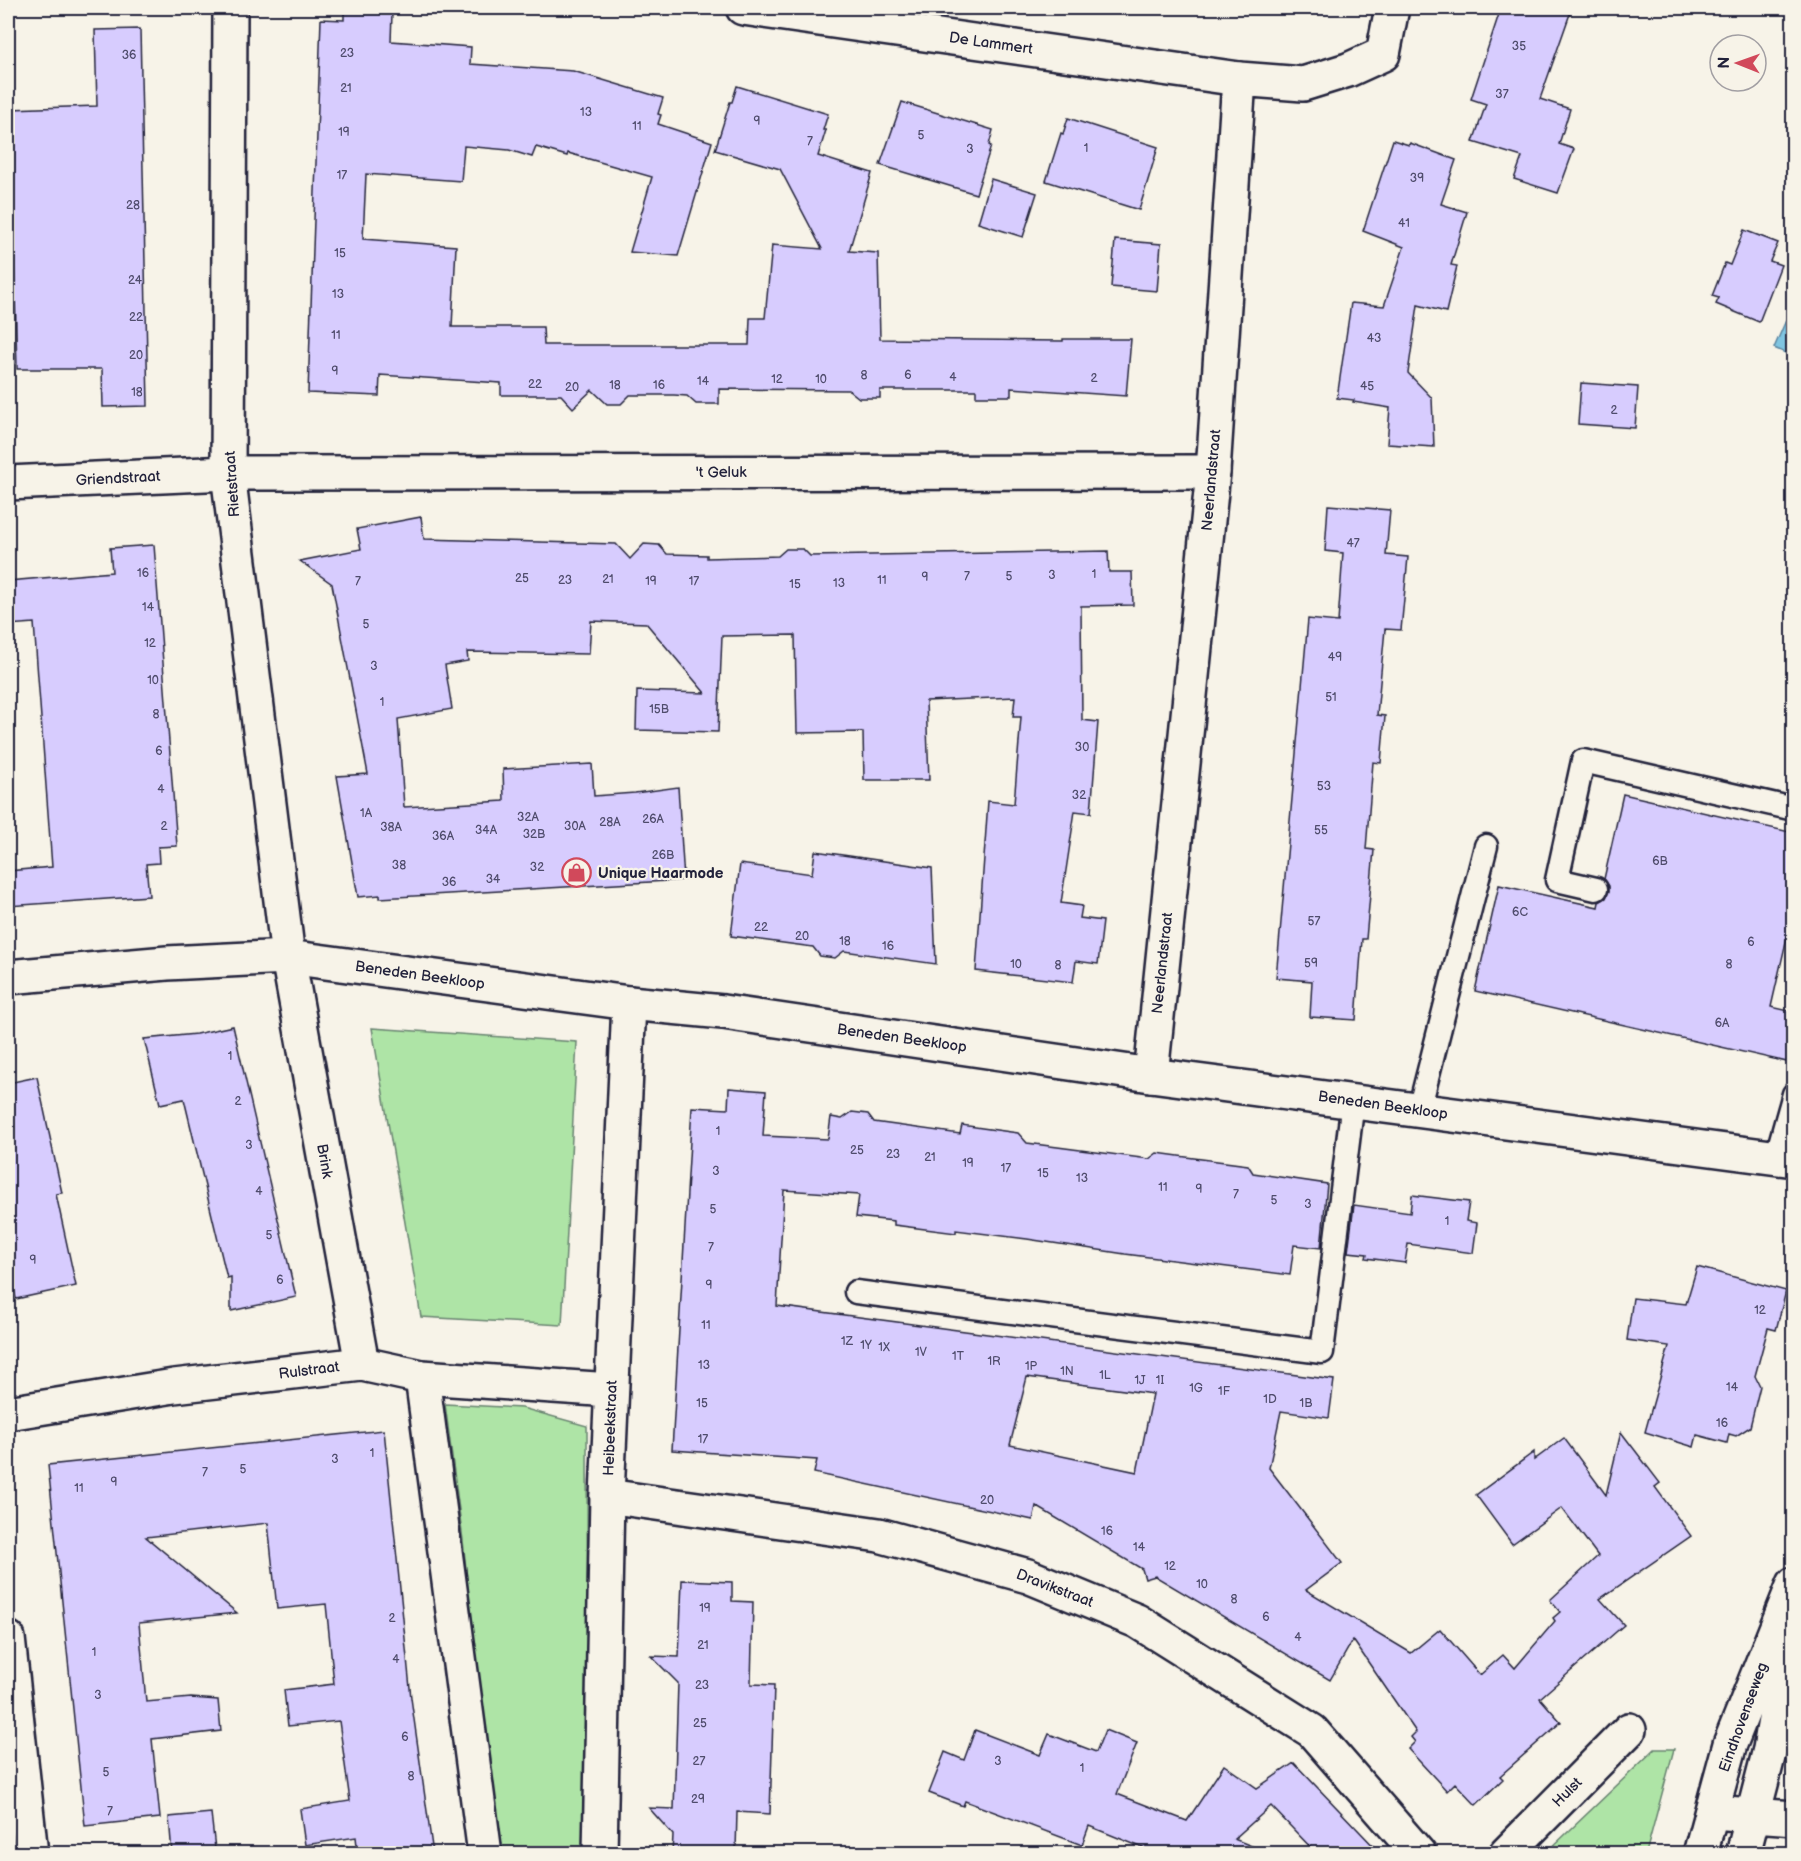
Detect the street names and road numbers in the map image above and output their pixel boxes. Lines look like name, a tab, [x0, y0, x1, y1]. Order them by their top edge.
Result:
street label: De Lammert	[948, 28, 1034, 59]
street label: Neerlandstraat	[1198, 428, 1225, 532]
street label: Rietstraat	[221, 450, 244, 518]
street label: 't Geluk	[695, 463, 747, 482]
street label: Griendstraat	[75, 467, 161, 490]
street label: Neerlandstraat	[1148, 911, 1177, 1015]
street label: Beneden Beekloop	[354, 957, 486, 994]
street label: Beneden Beekloop	[836, 1020, 968, 1057]
street label: Beneden Beekloop	[1317, 1087, 1449, 1124]
street label: Brink	[312, 1142, 337, 1181]
street label: Rulstraat	[278, 1357, 341, 1384]
street label: Heibeekstraat	[599, 1379, 622, 1476]
street label: Dravikstraat	[1013, 1565, 1097, 1612]
street label: Eindhovenseweg	[1715, 1660, 1772, 1775]
street label: Hulst	[1548, 1773, 1587, 1811]

